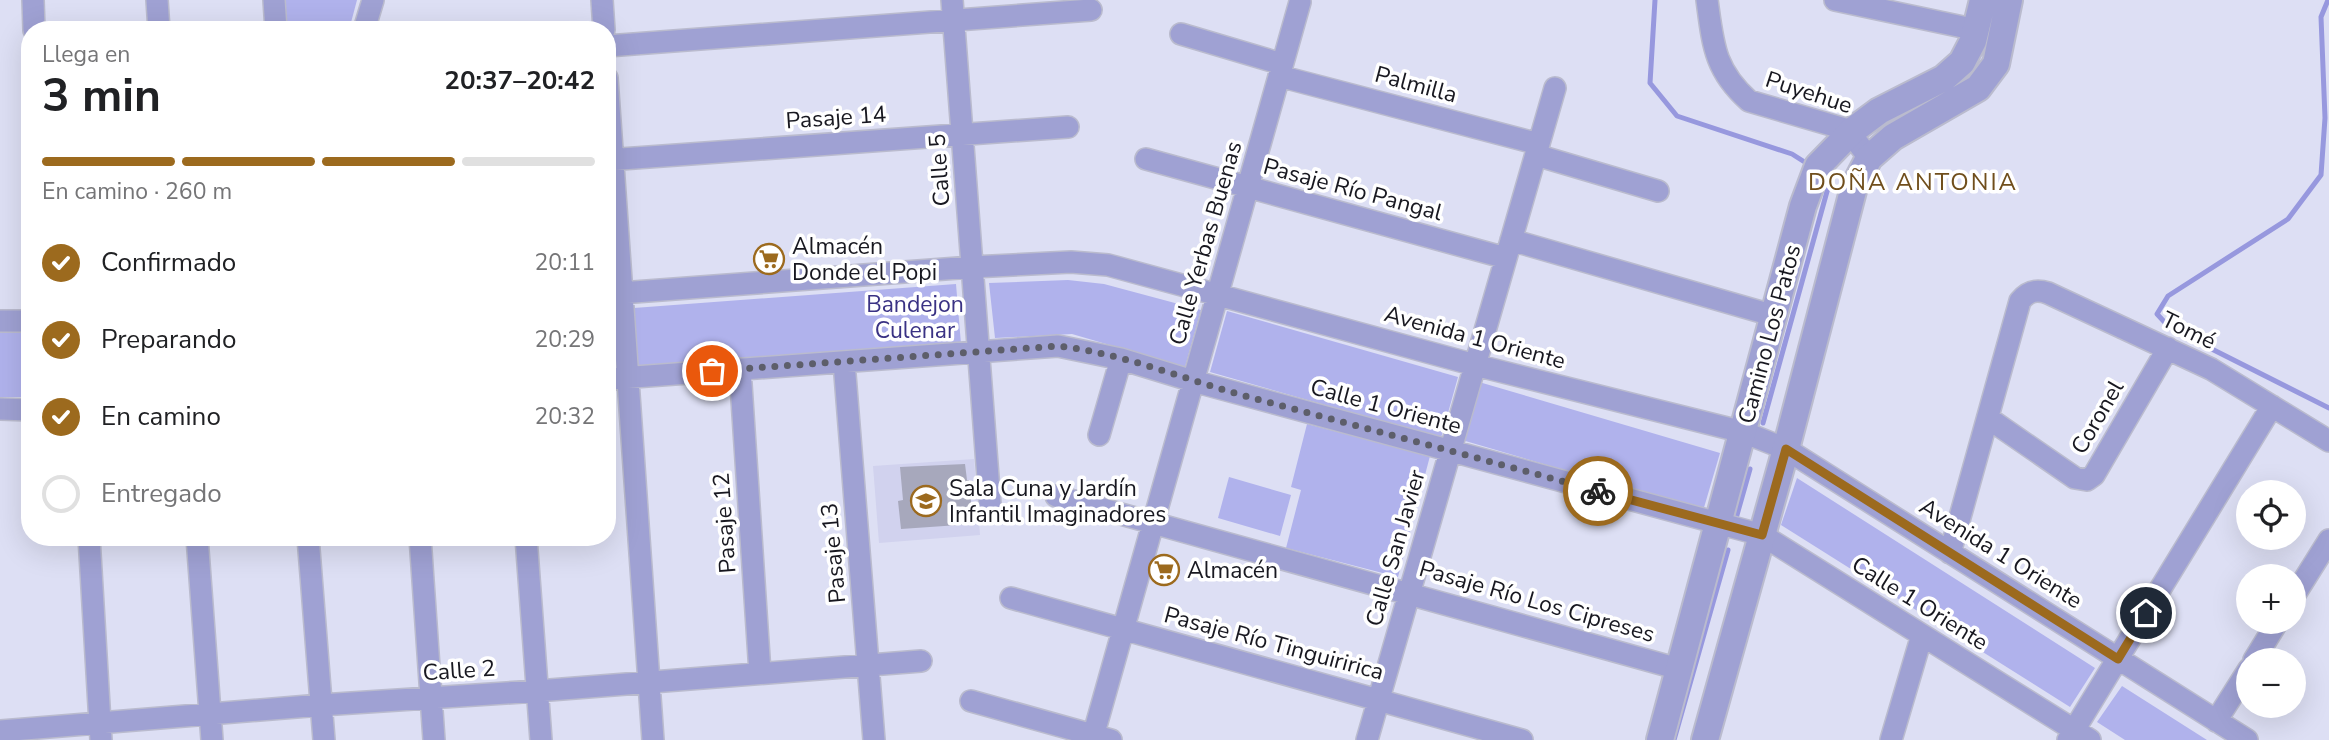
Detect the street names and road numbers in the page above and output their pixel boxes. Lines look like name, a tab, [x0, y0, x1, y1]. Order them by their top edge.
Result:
street label: Palmilla	[1371, 59, 1460, 110]
street label: Puyehue	[1762, 64, 1856, 121]
street label: Pasaje 14	[785, 99, 887, 136]
street label: Calle 5	[921, 133, 957, 207]
street label: Calle Yerbas Buenas	[1162, 138, 1249, 349]
street label: Pasaje Río Pangal	[1260, 151, 1446, 228]
street label: Camino Los Patos	[1731, 241, 1808, 427]
street label: Avenida 1 Oriente	[1381, 298, 1569, 377]
street label: Tomé	[2156, 304, 2221, 357]
street label: Calle 1 Oriente	[1307, 371, 1465, 442]
street label: Coronel	[2064, 375, 2131, 460]
street label: Calle San Javier	[1358, 466, 1433, 630]
street label: Pasaje 12	[706, 472, 743, 574]
street label: Avenida 1 Oriente	[1913, 491, 2088, 616]
street label: Pasaje 13	[814, 501, 853, 604]
street label: Calle 1 Oriente	[1846, 549, 1994, 658]
street label: Pasaje Río Los Cipreses	[1416, 553, 1658, 650]
street label: Pasaje Río Tinguiririca	[1161, 599, 1387, 688]
street label: Calle 2	[422, 652, 496, 688]

